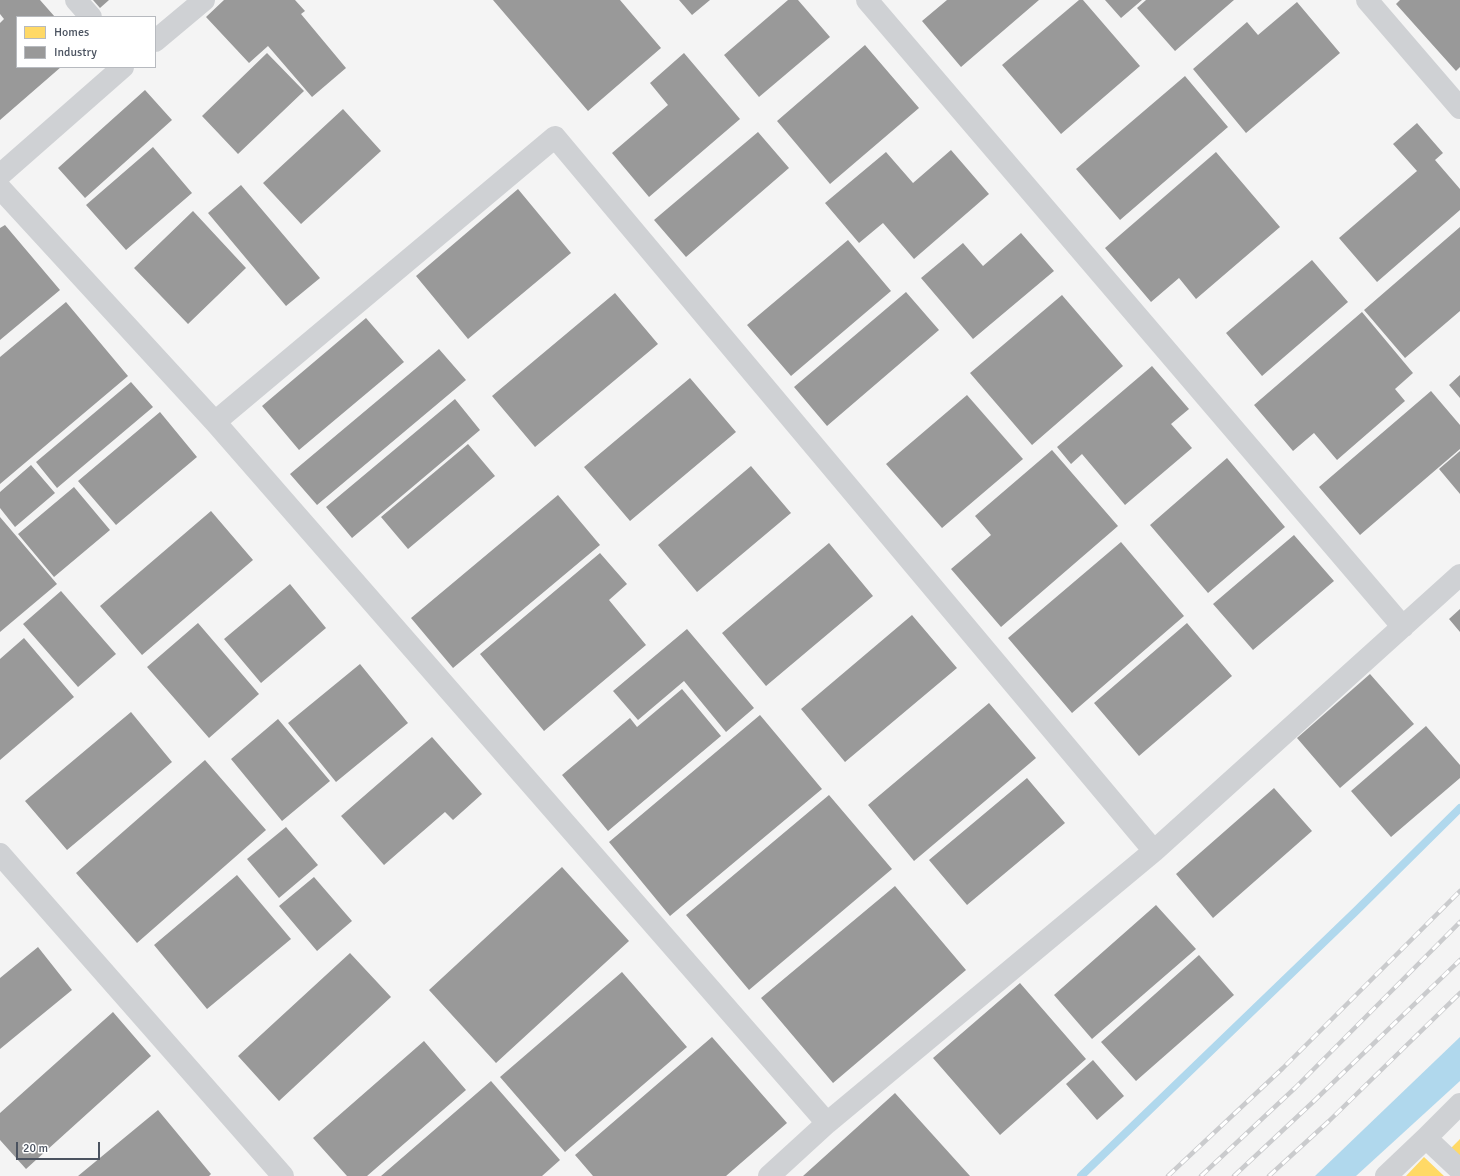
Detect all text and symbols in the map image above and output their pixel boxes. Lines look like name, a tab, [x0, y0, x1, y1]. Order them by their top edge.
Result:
legend	[16, 16, 156, 68]
text: Homes	[54, 25, 89, 40]
text: Industry	[54, 45, 97, 60]
scale bar	[18, 1134, 102, 1160]
text: 20 m	[23, 1141, 48, 1156]

